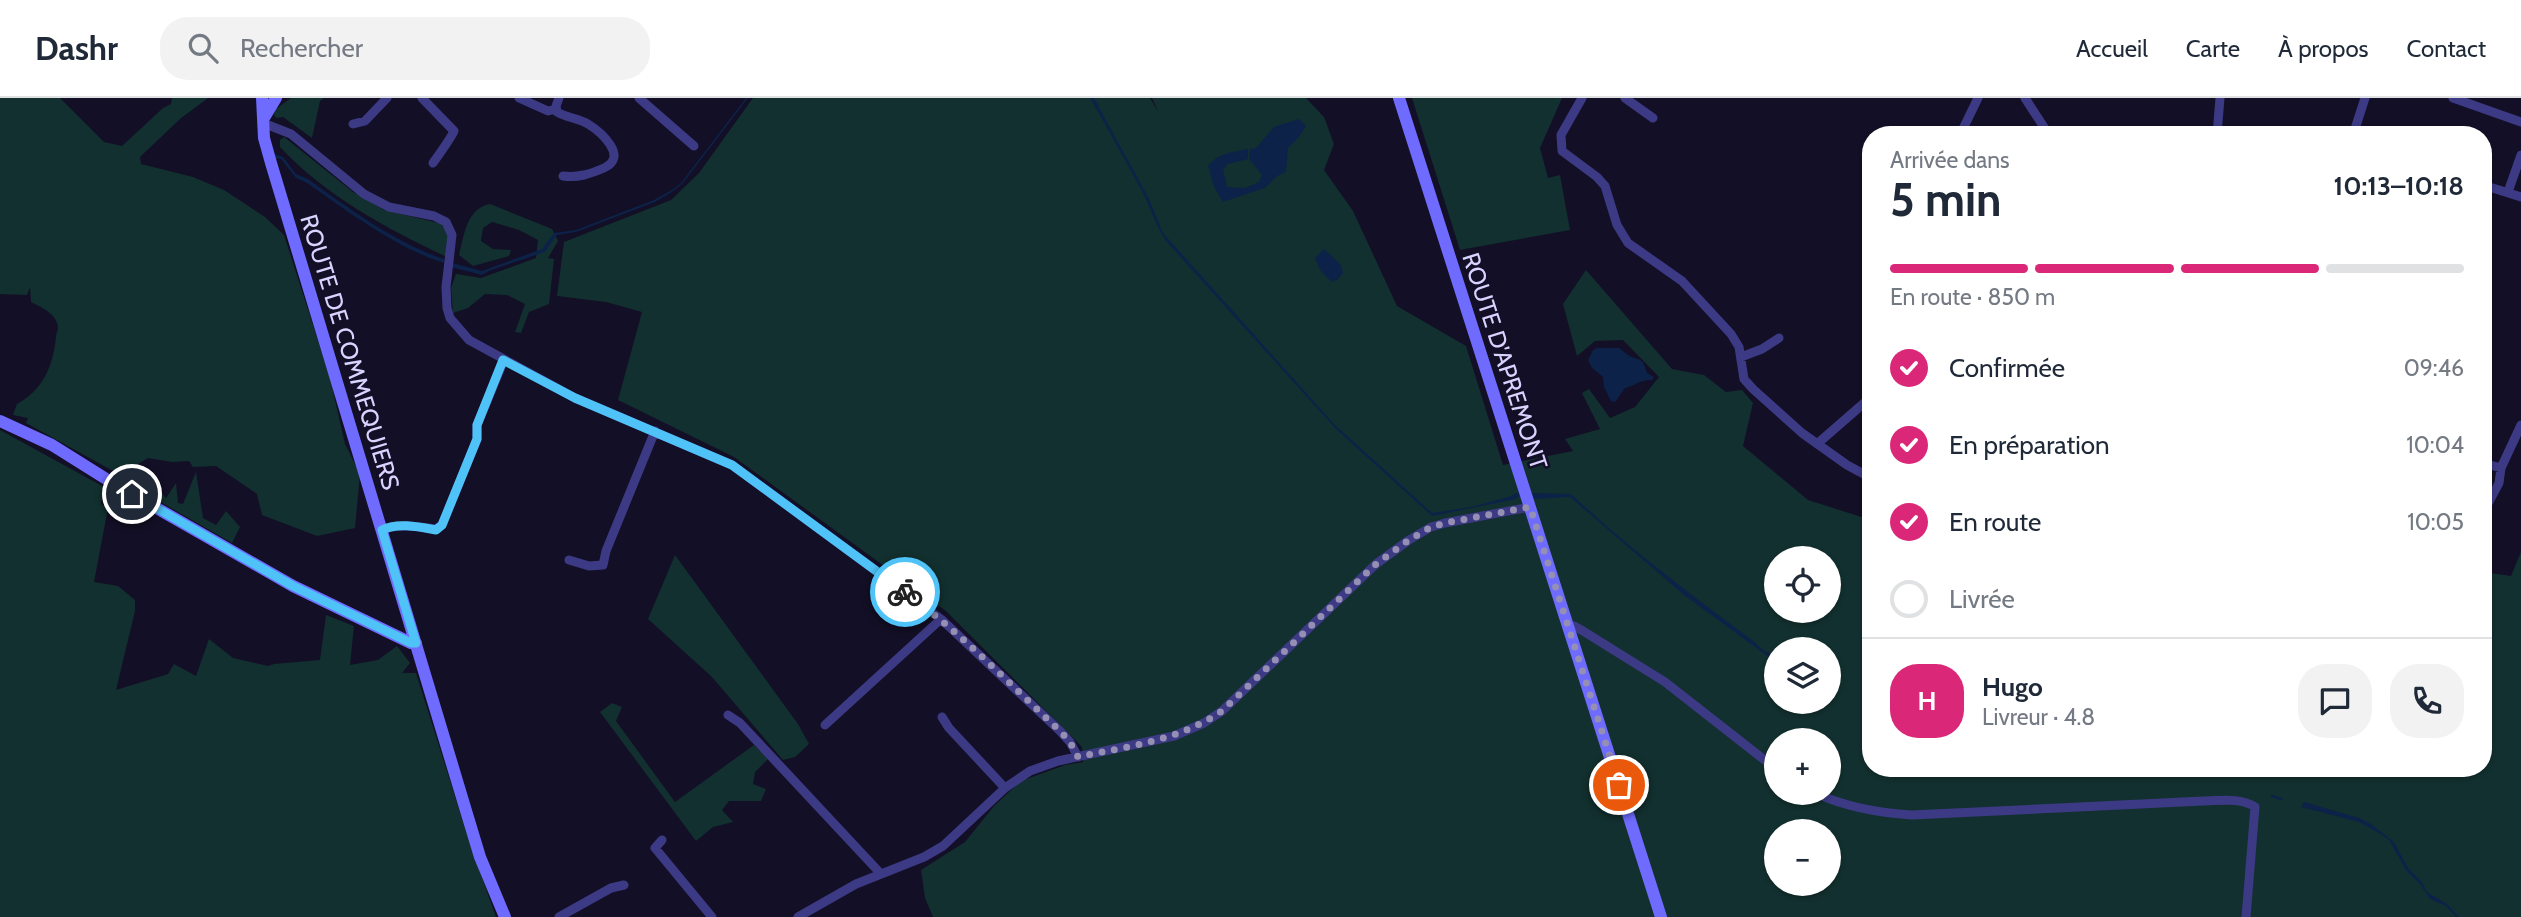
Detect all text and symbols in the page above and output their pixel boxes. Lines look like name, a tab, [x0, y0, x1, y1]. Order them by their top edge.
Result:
search box	[160, 17, 650, 80]
text: Dashr	[35, 28, 118, 68]
icon: search	[184, 29, 222, 67]
text: Rechercher	[240, 32, 363, 64]
text: Accueil	[2076, 34, 2148, 63]
text: Carte	[2186, 34, 2240, 63]
text: À propos	[2278, 34, 2369, 63]
text: Contact	[2407, 34, 2486, 63]
text: Arrivée dans	[1890, 146, 2010, 174]
text: 10:13–10:18	[2334, 170, 2464, 202]
text: 5 min	[1890, 172, 2001, 228]
street label: ROUTE DE COMMEQUIERS	[294, 211, 406, 493]
street label: ROUTE D'APREMONT	[1456, 249, 1554, 473]
text: En route · 850 m	[1890, 283, 2055, 311]
icon: check	[1890, 349, 1928, 387]
text: Confirmée	[1949, 352, 2065, 384]
text: 09:46	[2404, 354, 2464, 382]
icon: check	[1890, 426, 1928, 464]
text: En préparation	[1949, 429, 2110, 461]
text: 10:04	[2406, 431, 2464, 459]
pin	[102, 464, 162, 524]
icon: home	[113, 475, 151, 513]
icon: check	[1890, 503, 1928, 541]
text: En route	[1949, 506, 2041, 538]
text: 10:05	[2407, 508, 2464, 536]
map controls	[1764, 546, 1841, 896]
button: locate	[1764, 546, 1841, 623]
courier	[870, 557, 940, 627]
icon: bike	[886, 573, 924, 611]
text: Livrée	[1949, 583, 2015, 615]
button: layers	[1764, 637, 1841, 714]
button: chat	[2298, 664, 2372, 738]
button: phone	[2390, 664, 2464, 738]
text: Hugo	[1982, 671, 2043, 703]
text: H	[1918, 685, 1936, 717]
text: Livreur · 4.8	[1982, 703, 2095, 731]
button: +	[1764, 728, 1841, 805]
pin	[1589, 755, 1649, 815]
icon: bag	[1600, 766, 1638, 804]
button: −	[1764, 819, 1841, 896]

